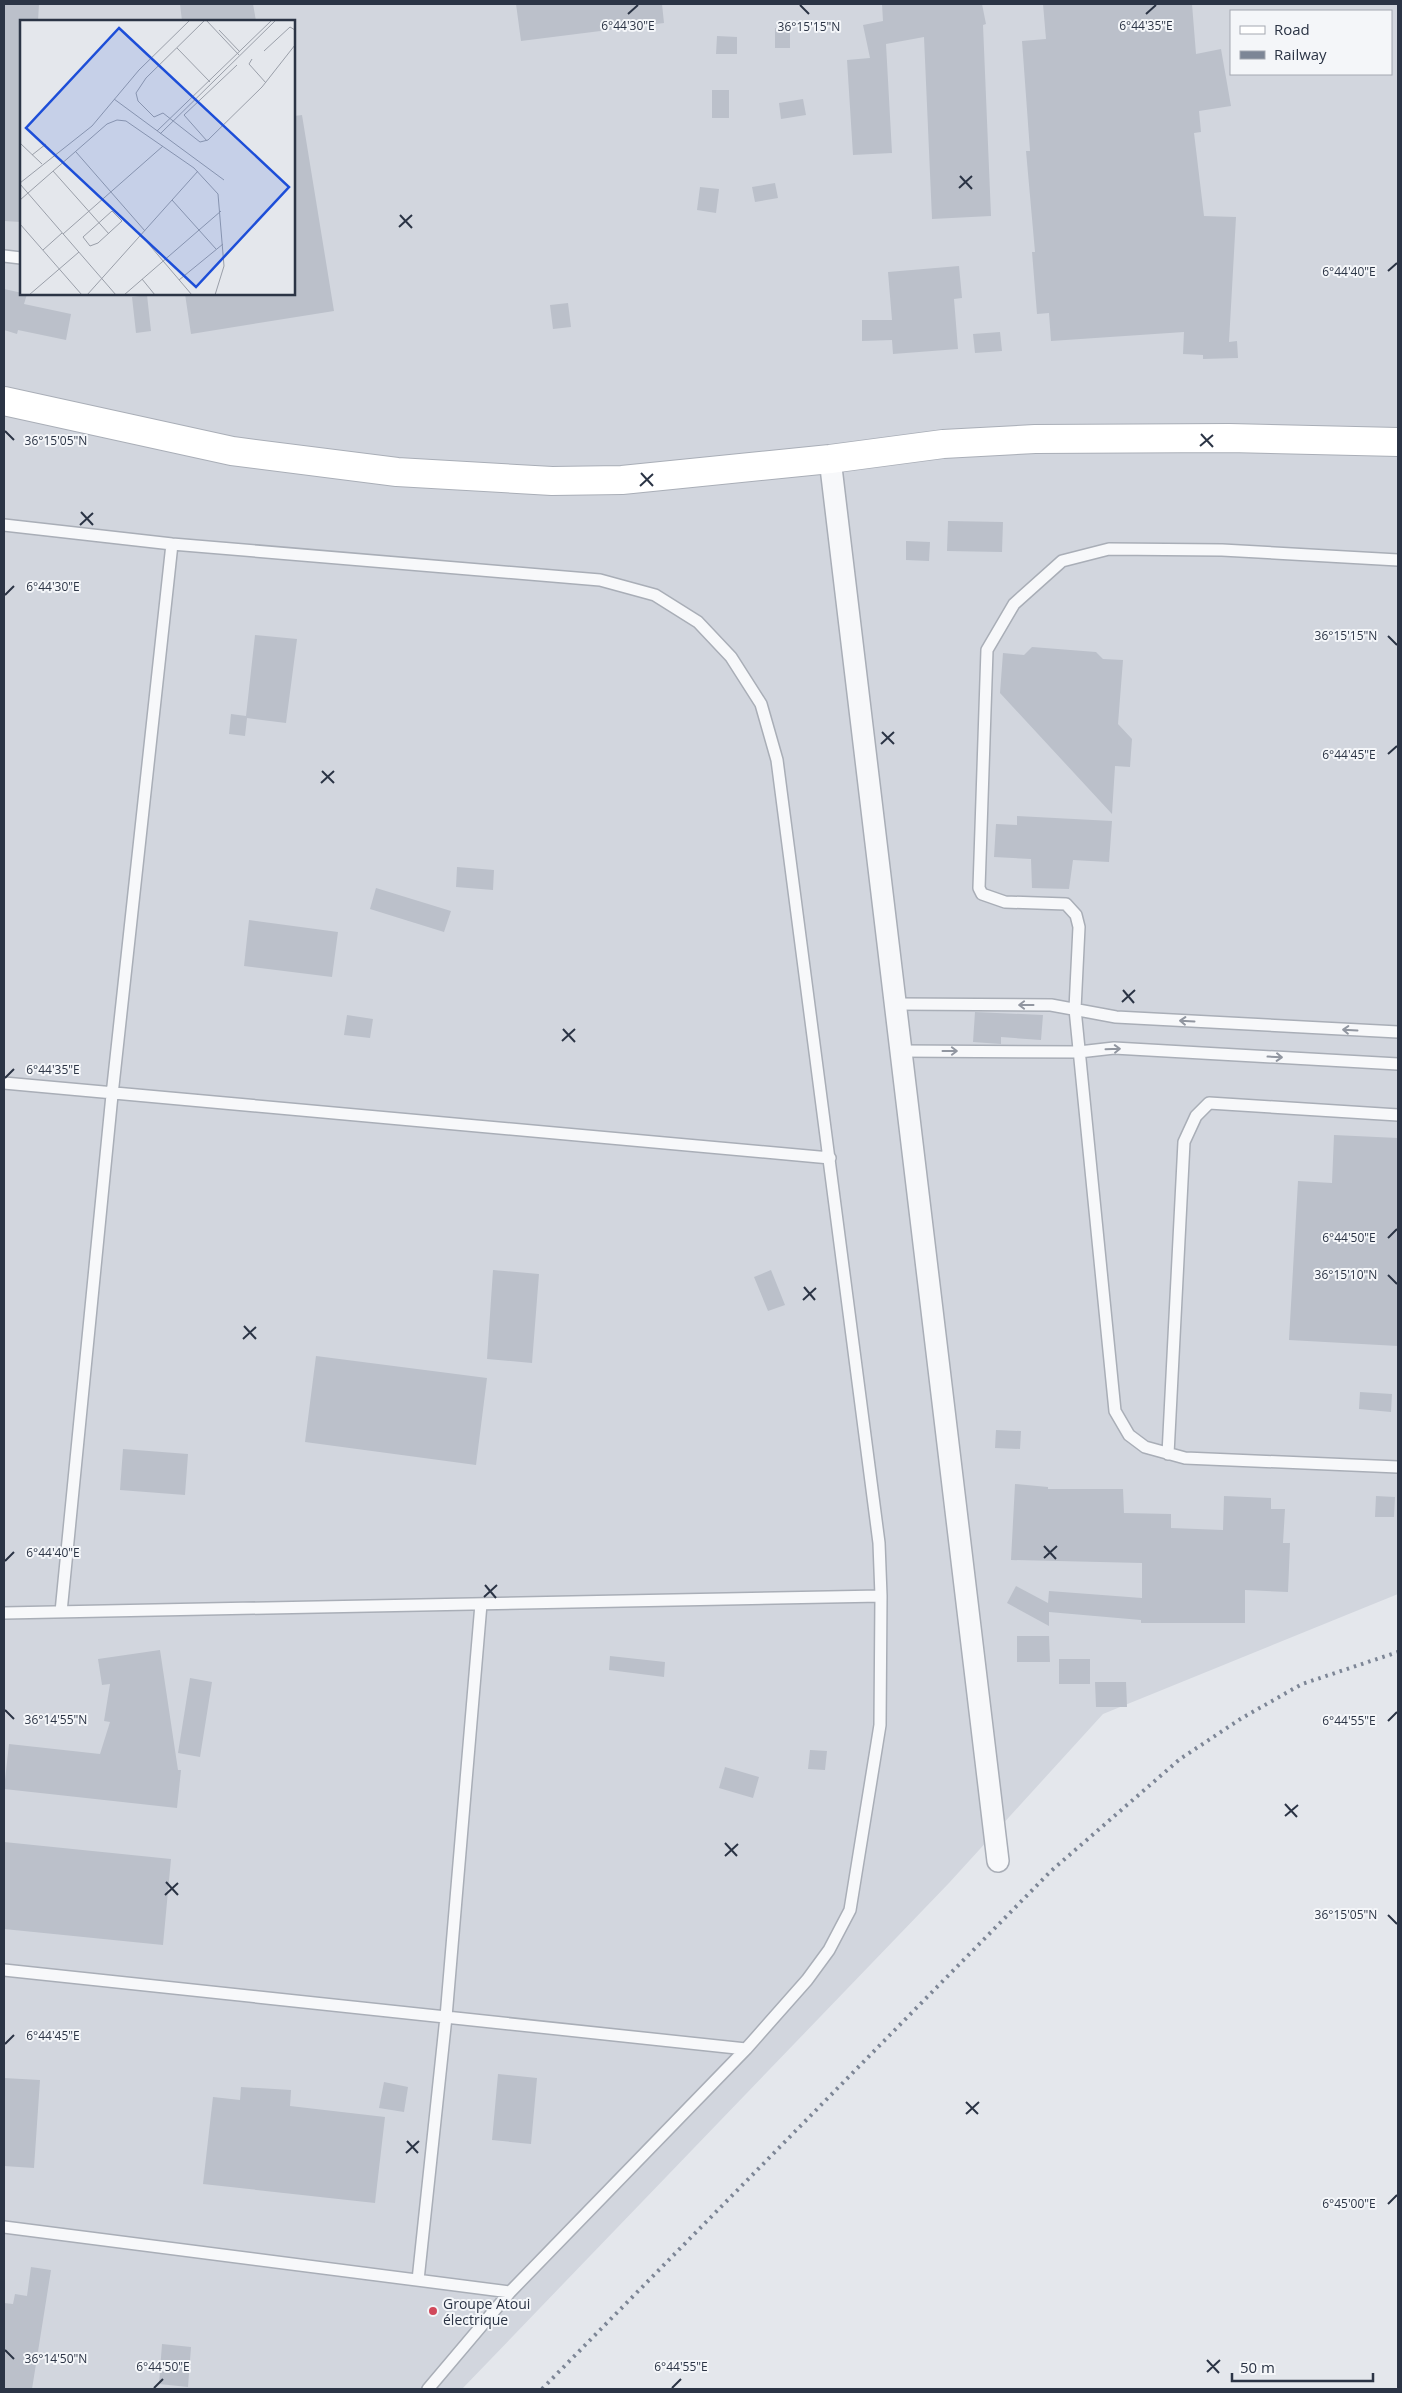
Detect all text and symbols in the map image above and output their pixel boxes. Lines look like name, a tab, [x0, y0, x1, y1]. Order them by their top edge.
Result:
legend	[1230, 10, 1392, 75]
text: 6°44'30"E	[601, 17, 655, 34]
text: 6°44'35"E	[1119, 17, 1173, 34]
text: 36°15'15"N	[778, 18, 840, 35]
text: Road	[1274, 19, 1310, 39]
inset map	[20, 20, 295, 295]
text: Railway	[1274, 44, 1327, 64]
text: 6°44'40"E	[1322, 263, 1376, 280]
text: 36°15'05"N	[25, 432, 87, 449]
text: 6°44'30"E	[26, 578, 80, 595]
text: 36°15'15"N	[1315, 627, 1377, 644]
text: 6°44'45"E	[1322, 746, 1376, 763]
one-way arrow	[1018, 1000, 1034, 1010]
one-way arrow	[1180, 1016, 1196, 1025]
one-way arrow	[1342, 1025, 1358, 1034]
one-way arrow	[1104, 1044, 1120, 1054]
one-way arrow	[942, 1046, 958, 1056]
one-way arrow	[1267, 1052, 1283, 1061]
text: 6°44'35"E	[26, 1061, 80, 1078]
text: 6°44'50"E	[1322, 1229, 1376, 1246]
text: 36°15'10"N	[1315, 1266, 1377, 1283]
text: 6°44'40"E	[26, 1544, 80, 1561]
text: 36°14'55"N	[25, 1711, 87, 1728]
text: 6°44'55"E	[1322, 1712, 1376, 1729]
text: 36°15'05"N	[1315, 1906, 1377, 1923]
text: 6°44'45"E	[26, 2027, 80, 2044]
text: 6°45'00"E	[1322, 2195, 1376, 2212]
place label: Groupe Atoui électrique	[443, 2294, 530, 2329]
marker: Groupe Atoui électrique	[427, 2305, 439, 2317]
text: 36°14'50"N	[25, 2350, 87, 2367]
scale bar	[1232, 2350, 1373, 2382]
text: 50 m	[1240, 2357, 1275, 2377]
text: 6°44'50"E	[136, 2358, 190, 2375]
text: 6°44'55"E	[654, 2358, 708, 2375]

